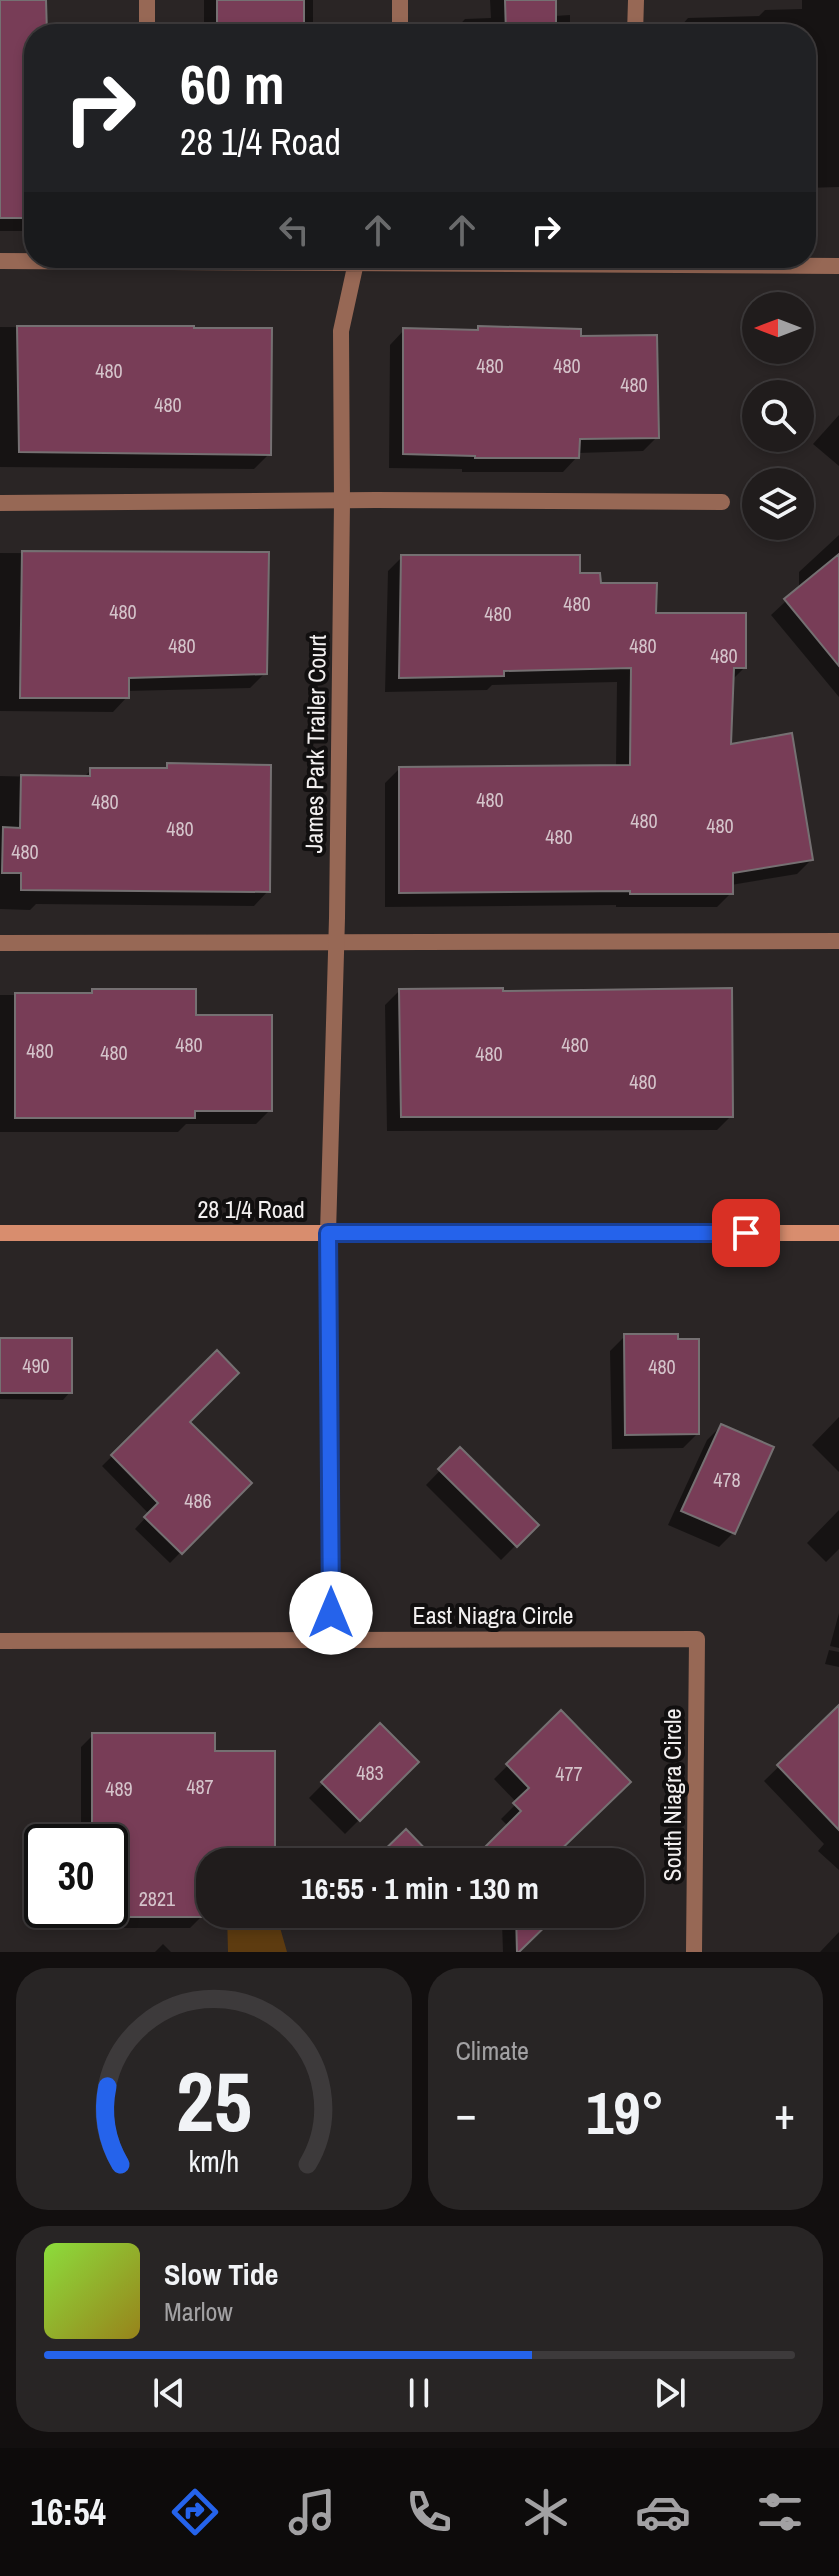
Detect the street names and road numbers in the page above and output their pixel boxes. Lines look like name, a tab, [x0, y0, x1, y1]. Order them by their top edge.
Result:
street label: James Park Trailer Court	[297, 634, 333, 854]
street label: 28 1/4 Road	[197, 1193, 305, 1225]
street label: East Niagra Circle	[413, 1599, 573, 1631]
street label: South Niagra Circle	[656, 1709, 688, 1881]

